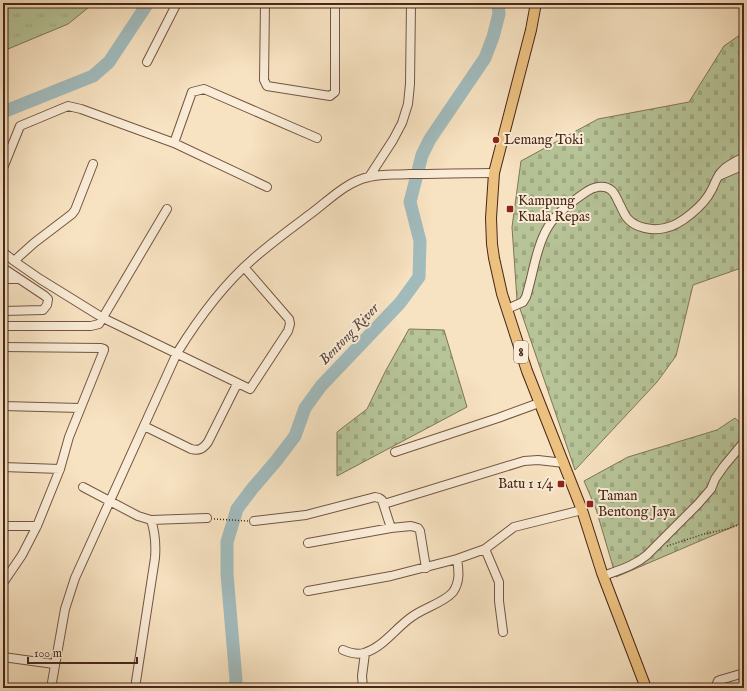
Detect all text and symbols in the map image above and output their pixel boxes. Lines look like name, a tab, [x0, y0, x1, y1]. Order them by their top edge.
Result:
place label: Lemang Toki	[504, 131, 583, 149]
marker: Lemang Toki	[491, 135, 501, 145]
place label: Kampung Kuala Repas	[518, 192, 590, 226]
marker: Kampung Kuala Repas	[505, 204, 515, 214]
water label: Bentong River	[315, 298, 385, 370]
road number: 8	[514, 341, 528, 363]
place label: Batu 1 1/4	[498, 475, 553, 493]
marker: Batu 1 1/4	[556, 479, 566, 489]
place label: Taman Bentong Jaya	[598, 487, 677, 521]
marker: Taman Bentong Jaya	[585, 499, 595, 509]
scale bar	[28, 639, 137, 665]
text: 100 m	[34, 646, 62, 661]

